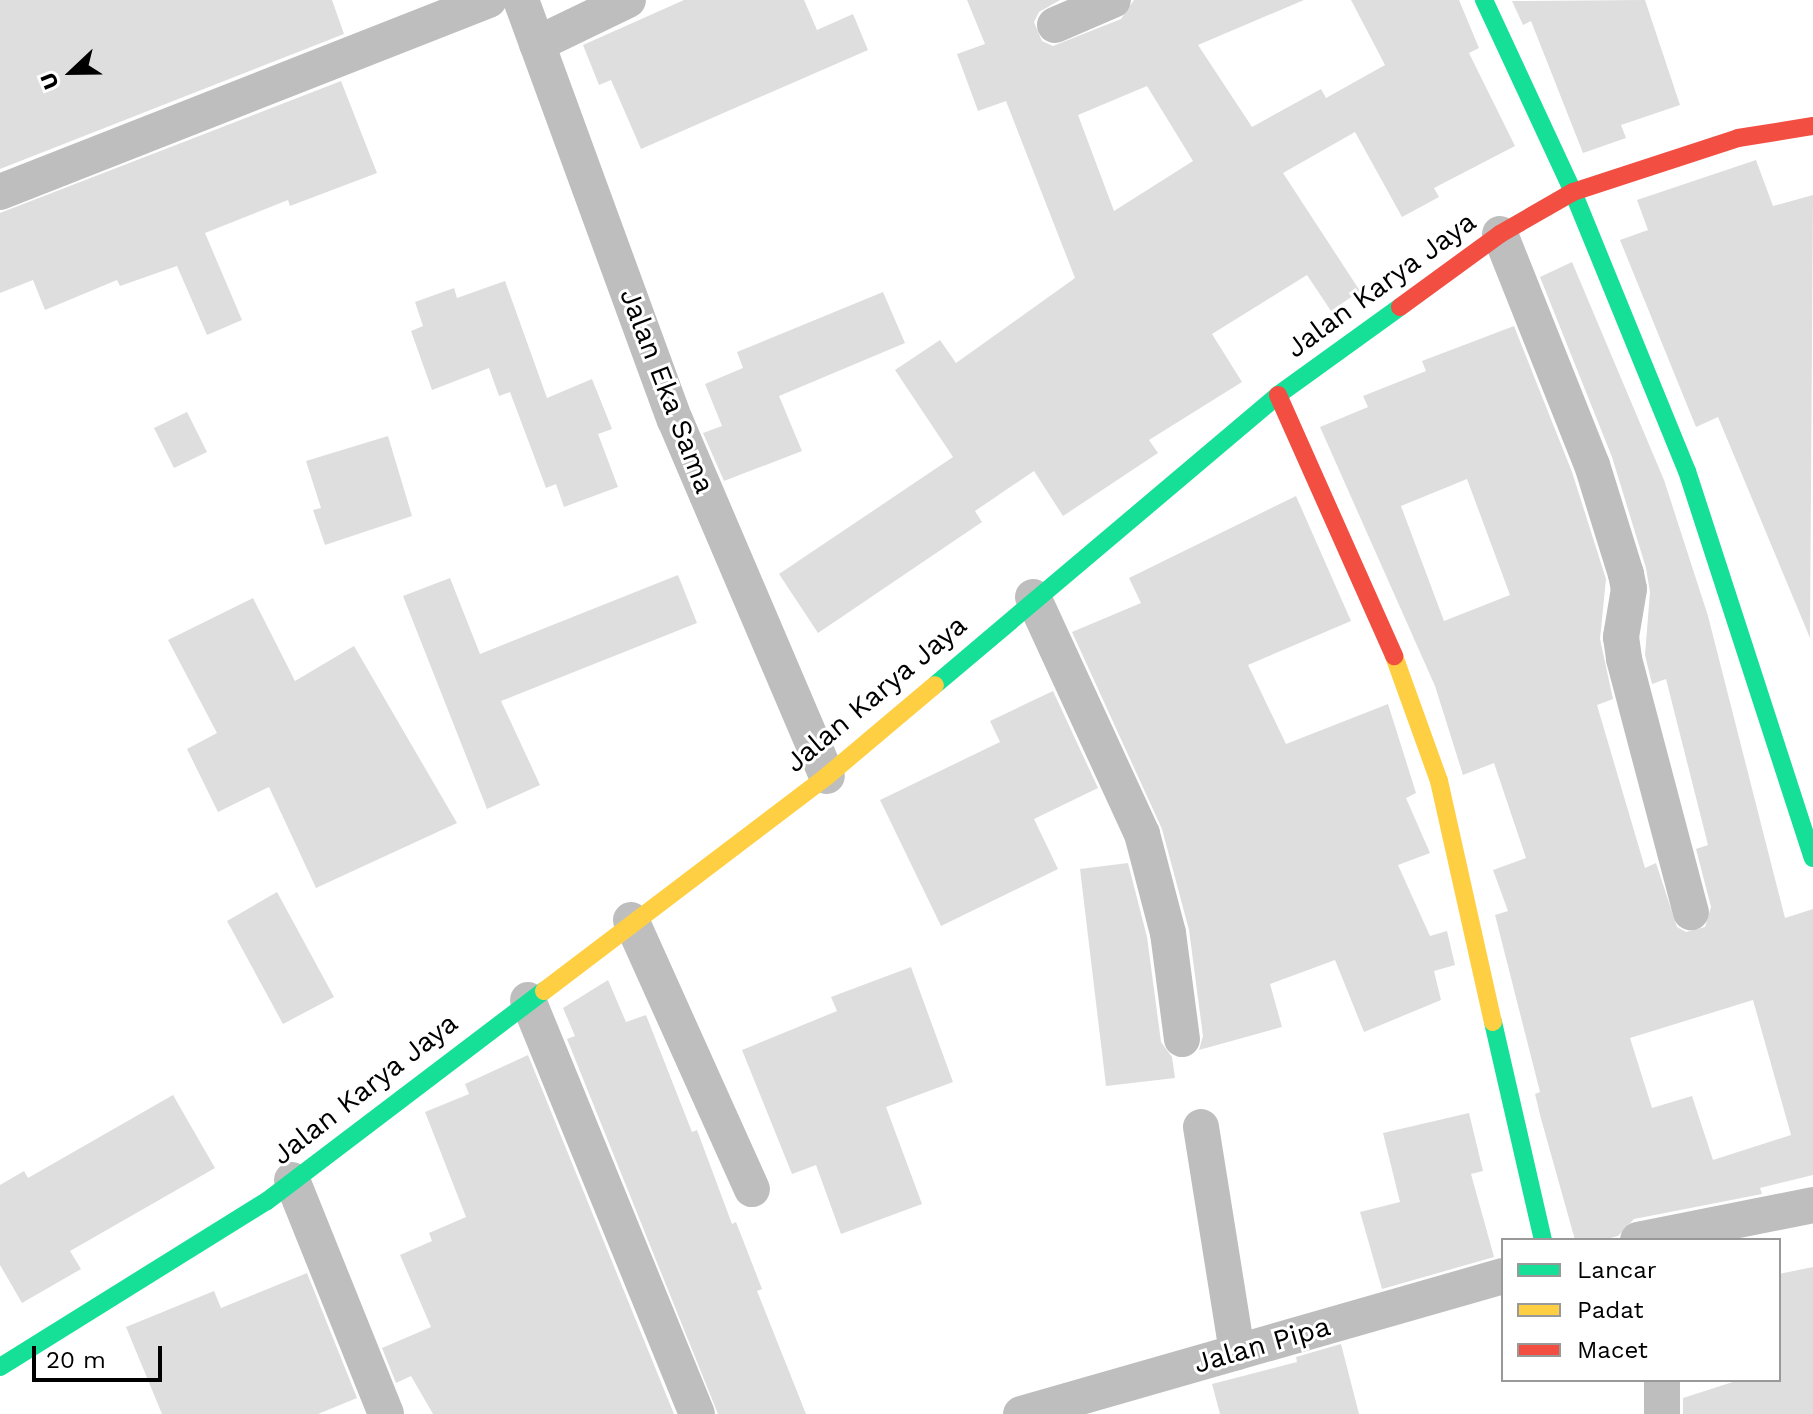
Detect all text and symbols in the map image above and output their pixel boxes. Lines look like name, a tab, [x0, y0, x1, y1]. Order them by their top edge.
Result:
north arrow	[32, 32, 112, 112]
text: U	[35, 69, 64, 93]
street label: Jalan Karya Jaya	[1279, 205, 1483, 365]
street label: Jalan Eka Sama	[612, 284, 722, 498]
street label: Jalan Karya Jaya	[778, 608, 974, 780]
street label: Jalan Karya Jaya	[265, 1006, 465, 1172]
legend	[1501, 1238, 1781, 1382]
text: Lancar	[1577, 1256, 1657, 1284]
text: Padat	[1577, 1296, 1643, 1324]
street label: Jalan Pipa	[1190, 1309, 1334, 1381]
scale bar	[36, 1330, 166, 1380]
text: Macet	[1577, 1336, 1648, 1364]
text: 20 m	[46, 1346, 106, 1374]

